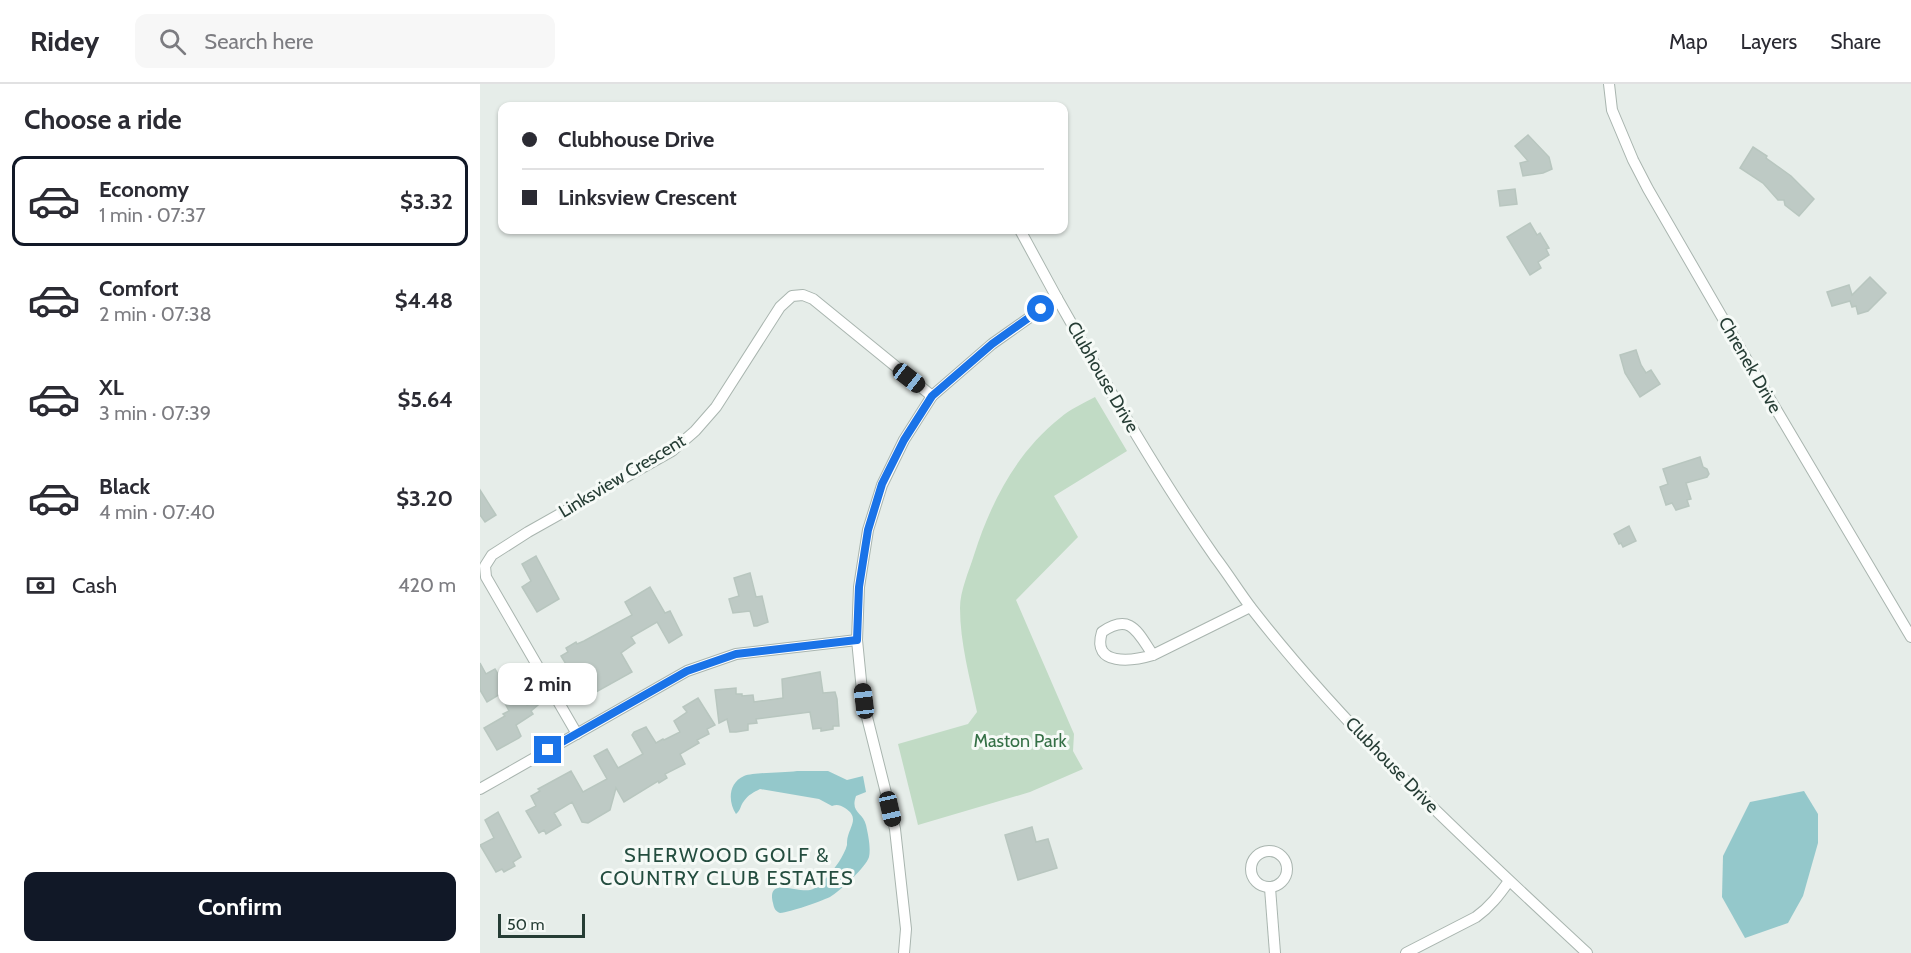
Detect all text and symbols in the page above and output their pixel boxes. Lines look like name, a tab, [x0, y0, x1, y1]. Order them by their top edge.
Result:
search box	[135, 14, 555, 68]
text: Ridey	[30, 24, 99, 58]
icon: search	[156, 25, 189, 58]
text: Search here	[204, 28, 314, 55]
text: Map	[1669, 29, 1708, 54]
text: Layers	[1741, 29, 1797, 54]
text: Share	[1830, 29, 1881, 54]
text: Choose a ride	[24, 103, 182, 136]
text: Clubhouse Drive	[558, 126, 714, 153]
icon: car	[27, 174, 81, 228]
text: Economy	[99, 176, 189, 203]
text: Linksview Crescent	[558, 184, 737, 211]
text: $3.32	[400, 188, 453, 215]
text: 1 min · 07:37	[99, 203, 206, 227]
icon: car	[27, 273, 81, 327]
text: Comfort	[99, 275, 178, 302]
text: $4.48	[395, 287, 453, 314]
route start	[1027, 295, 1054, 322]
text: 2 min · 07:38	[99, 302, 212, 326]
street label: Chrenek Drive	[1714, 313, 1786, 417]
street label: Clubhouse Drive	[1062, 317, 1144, 437]
car	[889, 360, 929, 396]
icon: car	[27, 372, 81, 426]
text: XL	[99, 374, 124, 401]
text: $5.64	[398, 386, 453, 413]
text: 3 min · 07:39	[99, 401, 211, 425]
street label: Linksview Crescent	[555, 430, 689, 522]
icon: car	[27, 471, 81, 525]
text: Black	[99, 473, 150, 500]
text: $3.20	[396, 485, 453, 512]
text: 4 min · 07:40	[99, 500, 215, 524]
icon: cash	[24, 569, 57, 602]
text: Cash	[72, 572, 117, 599]
text: 420 m	[398, 573, 456, 597]
callout: 2 min	[499, 663, 598, 705]
text: 2 min	[523, 672, 572, 696]
car	[853, 682, 875, 720]
street label: Clubhouse Drive	[1341, 712, 1443, 818]
park label: Maston Park	[973, 730, 1067, 752]
route end	[534, 736, 561, 763]
car	[877, 789, 903, 829]
district label: SHERWOOD GOLF & COUNTRY CLUB ESTATES	[600, 843, 854, 890]
button: Confirm	[24, 872, 456, 941]
scale bar	[498, 911, 585, 938]
text: 50 m	[507, 915, 544, 934]

